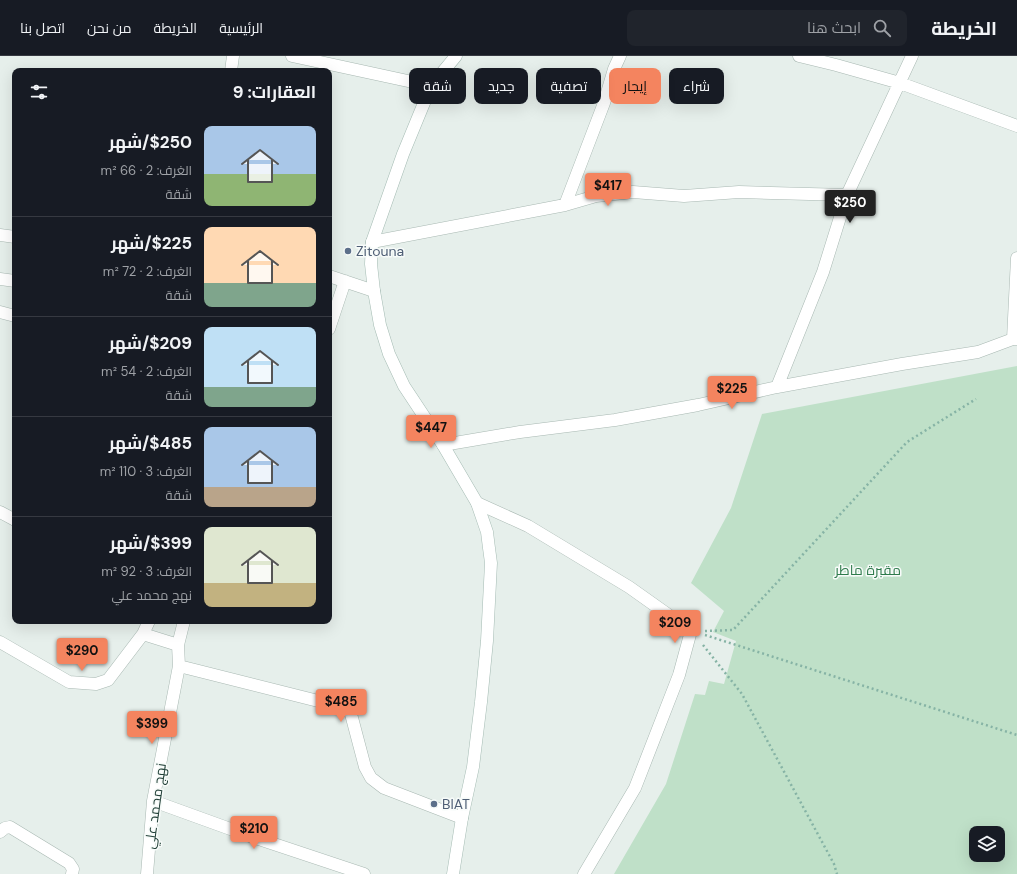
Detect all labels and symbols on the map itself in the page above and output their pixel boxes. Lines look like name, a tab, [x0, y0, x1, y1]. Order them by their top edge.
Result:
pin: $417	[584, 173, 632, 207]
pin: $250	[826, 190, 874, 224]
place label: Zitouna	[356, 242, 404, 260]
marker: Zitouna	[343, 246, 353, 256]
pin: $225	[708, 376, 756, 410]
pin: $447	[407, 415, 455, 449]
park label: مقبرة ماطر	[834, 561, 901, 579]
pin: $209	[651, 610, 699, 644]
pin: $290	[58, 638, 106, 672]
pin: $485	[317, 689, 365, 723]
pin: $399	[128, 711, 176, 745]
street label: نهج محمد علي	[140, 762, 173, 851]
place label: BIAT	[442, 795, 470, 813]
marker: BIAT	[429, 799, 439, 809]
pin: $210	[230, 816, 278, 850]

